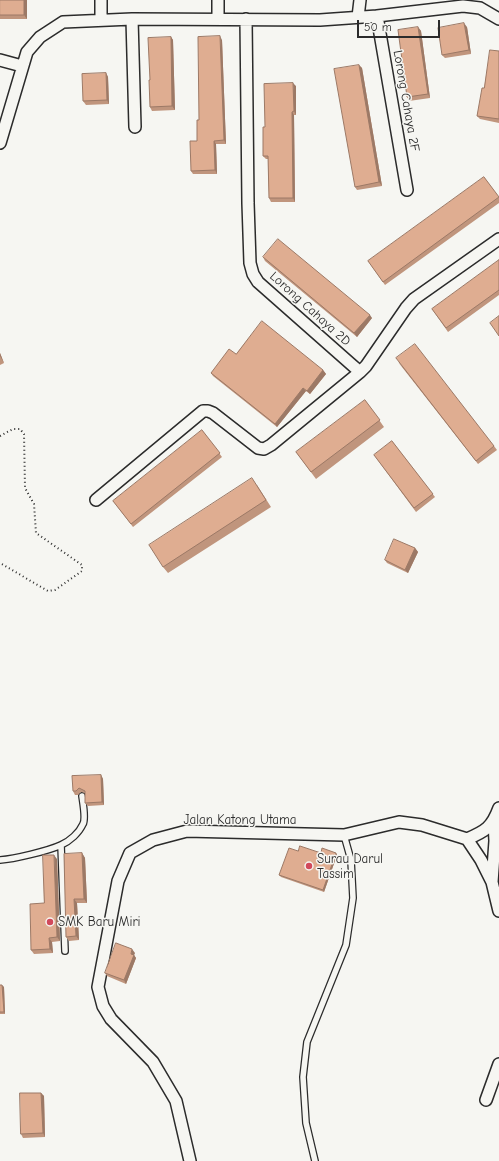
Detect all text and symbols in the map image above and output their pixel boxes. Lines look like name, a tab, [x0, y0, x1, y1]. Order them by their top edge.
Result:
scale bar	[359, 12, 442, 38]
text: 50 m	[364, 20, 392, 34]
street label: Lorong Cahaya 2F	[389, 49, 423, 153]
street label: Lorong Cahaya 2D	[266, 269, 354, 349]
street label: Jalan Katong Utama	[184, 812, 296, 828]
place label: Surau Darul Tassim	[317, 851, 383, 882]
marker: Surau Darul Tassim	[304, 861, 314, 871]
place label: SMK Baru Miri	[58, 914, 141, 930]
marker: SMK Baru Miri	[45, 917, 55, 927]

